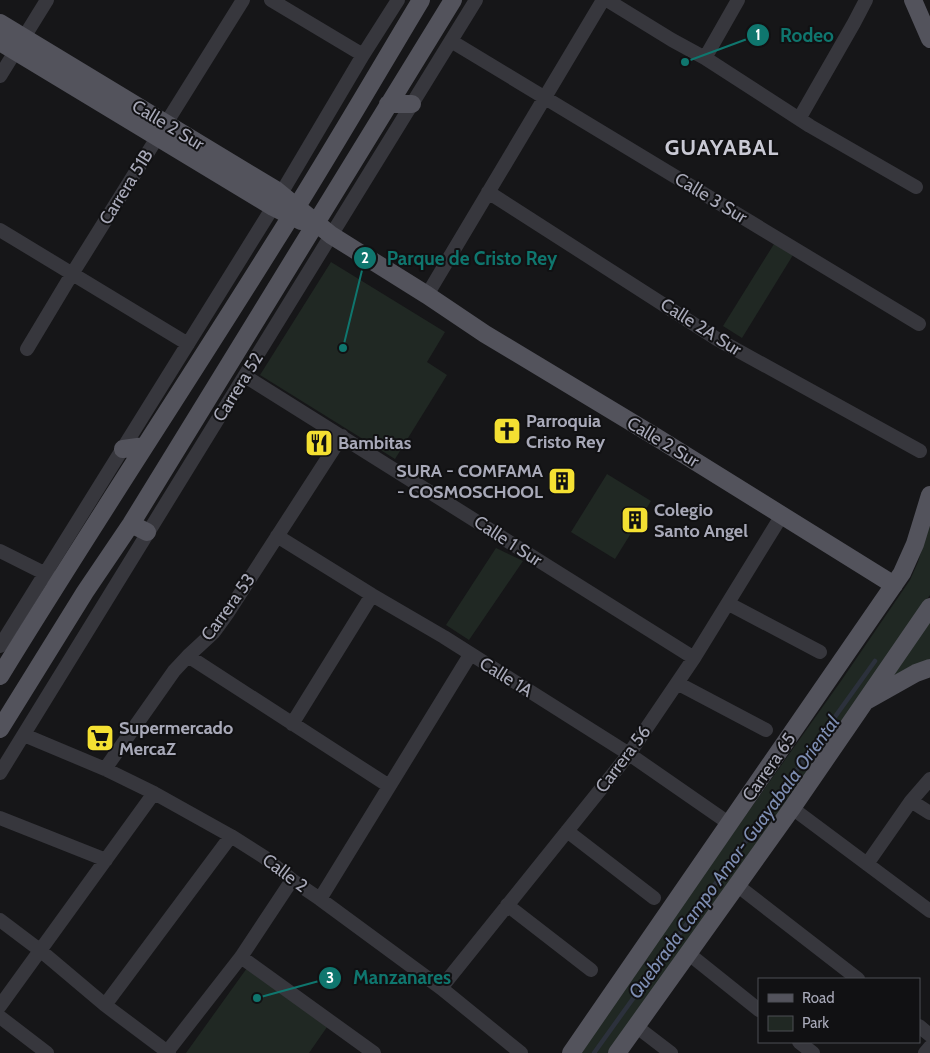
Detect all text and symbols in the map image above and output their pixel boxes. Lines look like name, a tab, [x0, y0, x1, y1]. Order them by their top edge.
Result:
callout: Rodeo	[746, 18, 844, 52]
text: Rodeo	[780, 24, 834, 47]
text: 1	[755, 26, 761, 44]
street label: Calle 2 Sur	[128, 95, 208, 155]
district label: GUAYABAL	[665, 134, 779, 161]
street label: Carrera 51B	[94, 145, 158, 229]
street label: Calle 3 Sur	[671, 168, 752, 228]
callout: Parque de Cristo Rey	[352, 241, 568, 275]
text: Parque de Cristo Rey	[387, 247, 558, 270]
text: 2	[361, 249, 369, 267]
street label: Calle 2A Sur	[656, 293, 746, 361]
street label: Carrera 52	[208, 348, 268, 426]
place label: Parroquia Cristo Rey	[526, 410, 605, 453]
street label: Calle 2 Sur	[623, 412, 703, 472]
church icon: Parroquia Cristo Rey	[492, 416, 522, 446]
restaurant icon: Bambitas	[304, 428, 334, 458]
place label: Bambitas	[338, 432, 412, 454]
place label: SURA - COMFAMA - COSMOSCHOOL	[396, 460, 544, 503]
building icon: SURA - COMFAMA - COSMOSCHOOL	[547, 466, 577, 496]
place label: Colegio Santo Angel	[654, 499, 748, 542]
building icon: Colegio Santo Angel	[620, 505, 650, 535]
street label: Calle 1 Sur	[470, 511, 546, 571]
street label: Carrera 53	[196, 569, 260, 645]
street label: Calle 1A	[475, 652, 537, 702]
water label: Quebrada Campo Amor- Guayabala Oriental	[624, 711, 845, 1003]
place label: Supermercado MercaZ	[119, 717, 233, 760]
street label: Carrera 56	[591, 721, 655, 797]
supermarket icon: Supermercado MercaZ	[85, 723, 115, 753]
street label: Carrera 65	[738, 729, 800, 805]
street label: Calle 2	[258, 849, 312, 897]
callout: Manzanares	[318, 961, 461, 995]
text: Manzanares	[353, 966, 451, 989]
text: 3	[326, 969, 334, 987]
legend	[758, 978, 920, 1043]
text: Road	[802, 989, 835, 1007]
text: Park	[802, 1014, 829, 1032]

